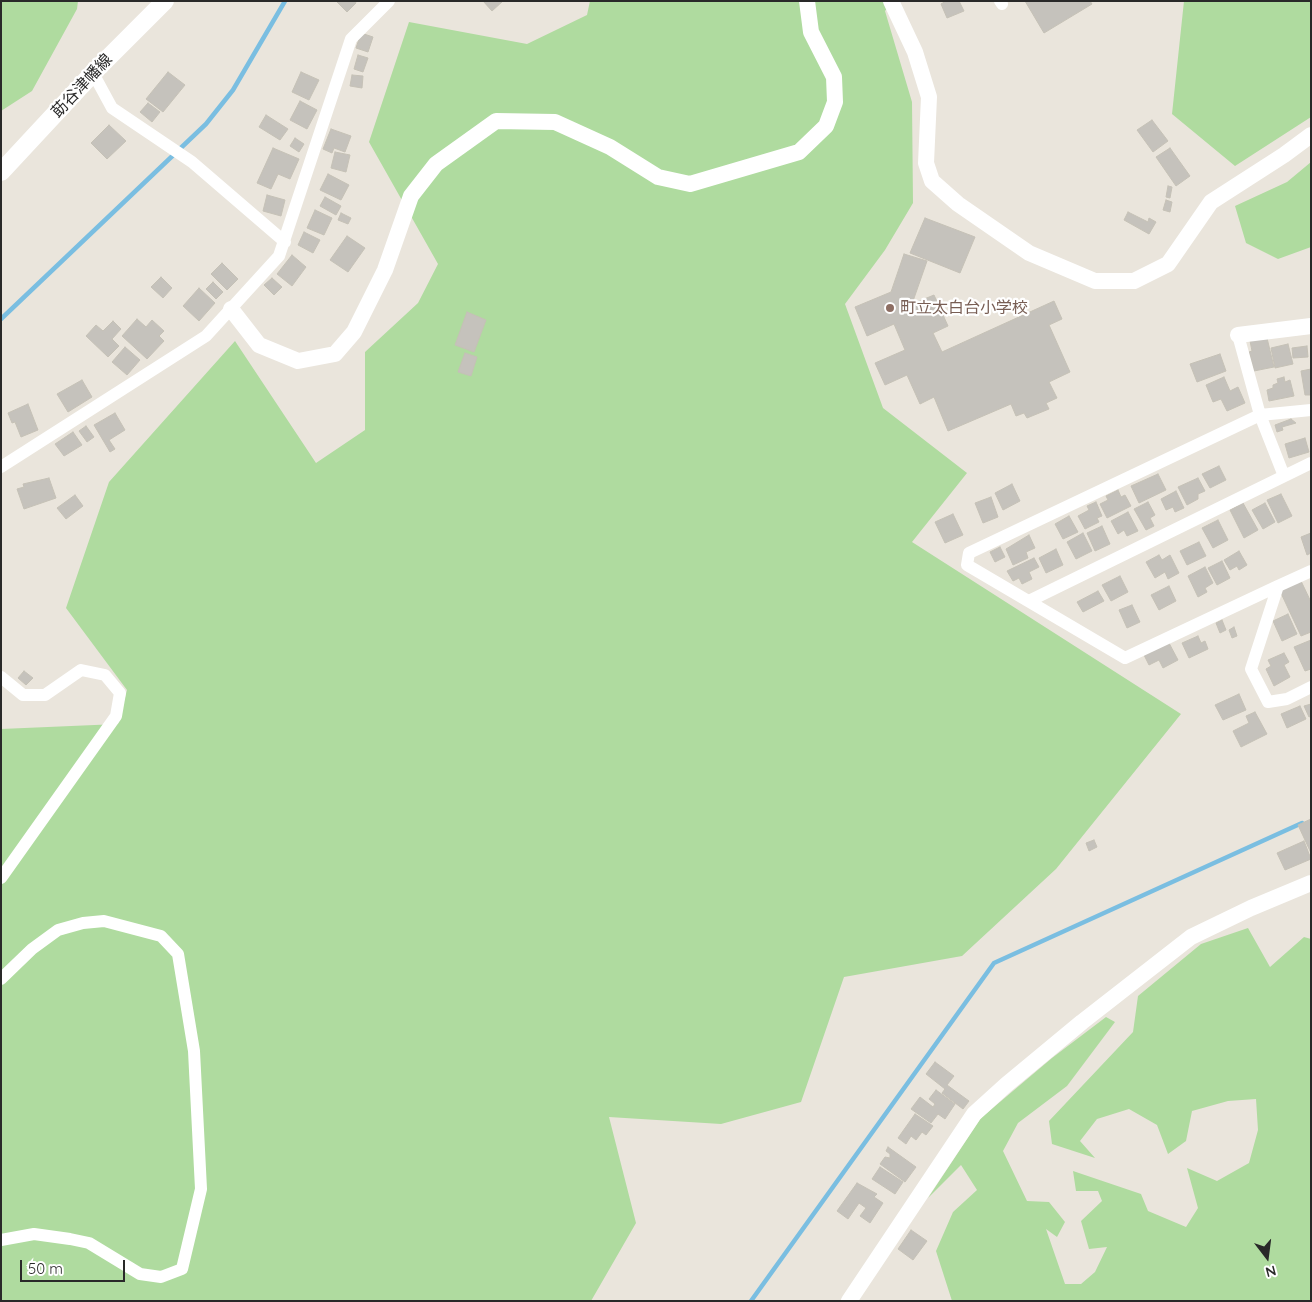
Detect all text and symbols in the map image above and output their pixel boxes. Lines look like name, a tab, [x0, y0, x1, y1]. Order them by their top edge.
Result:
street label: 莇谷津幡線	[48, 50, 116, 122]
place label: 町立太白台小学校	[900, 298, 1028, 318]
marker: 町立太白台小学校	[884, 302, 896, 314]
north arrow	[1242, 1232, 1292, 1282]
scale bar	[22, 1250, 128, 1282]
text: 50 m	[28, 1259, 63, 1278]
text: N	[1264, 1261, 1278, 1282]

